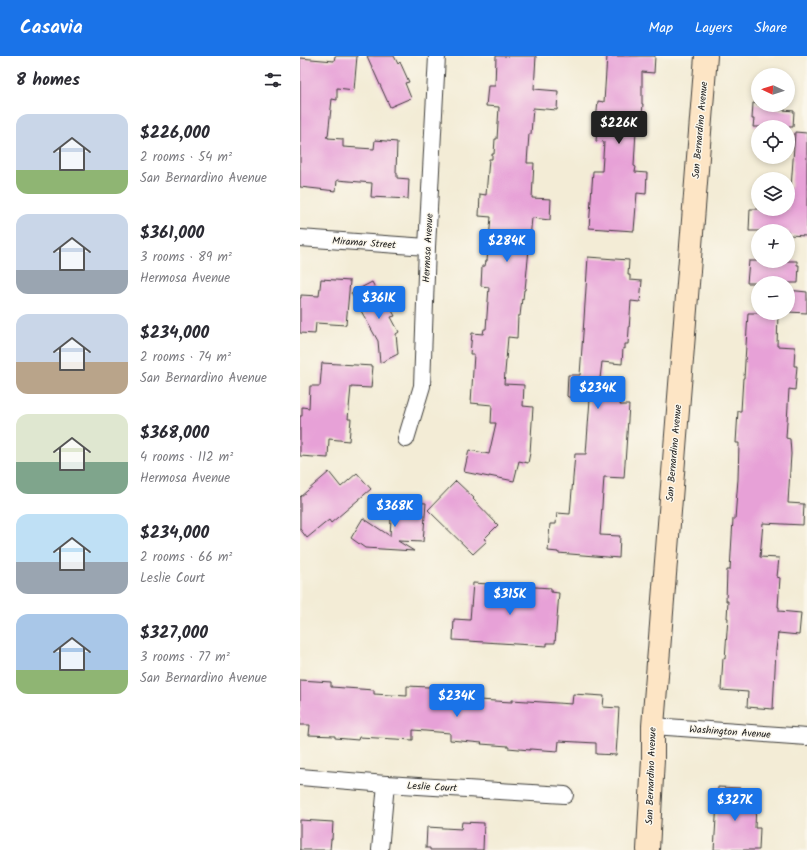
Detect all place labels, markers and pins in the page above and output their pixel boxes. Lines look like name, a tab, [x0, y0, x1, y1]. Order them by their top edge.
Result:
pin: $226K	[591, 111, 647, 145]
pin: $284K	[479, 229, 535, 263]
pin: $361K	[351, 286, 407, 320]
pin: $234K	[570, 376, 626, 410]
pin: $368K	[367, 494, 423, 528]
pin: $315K	[482, 582, 538, 616]
pin: $234K	[429, 684, 485, 718]
pin: $327K	[707, 788, 763, 822]

